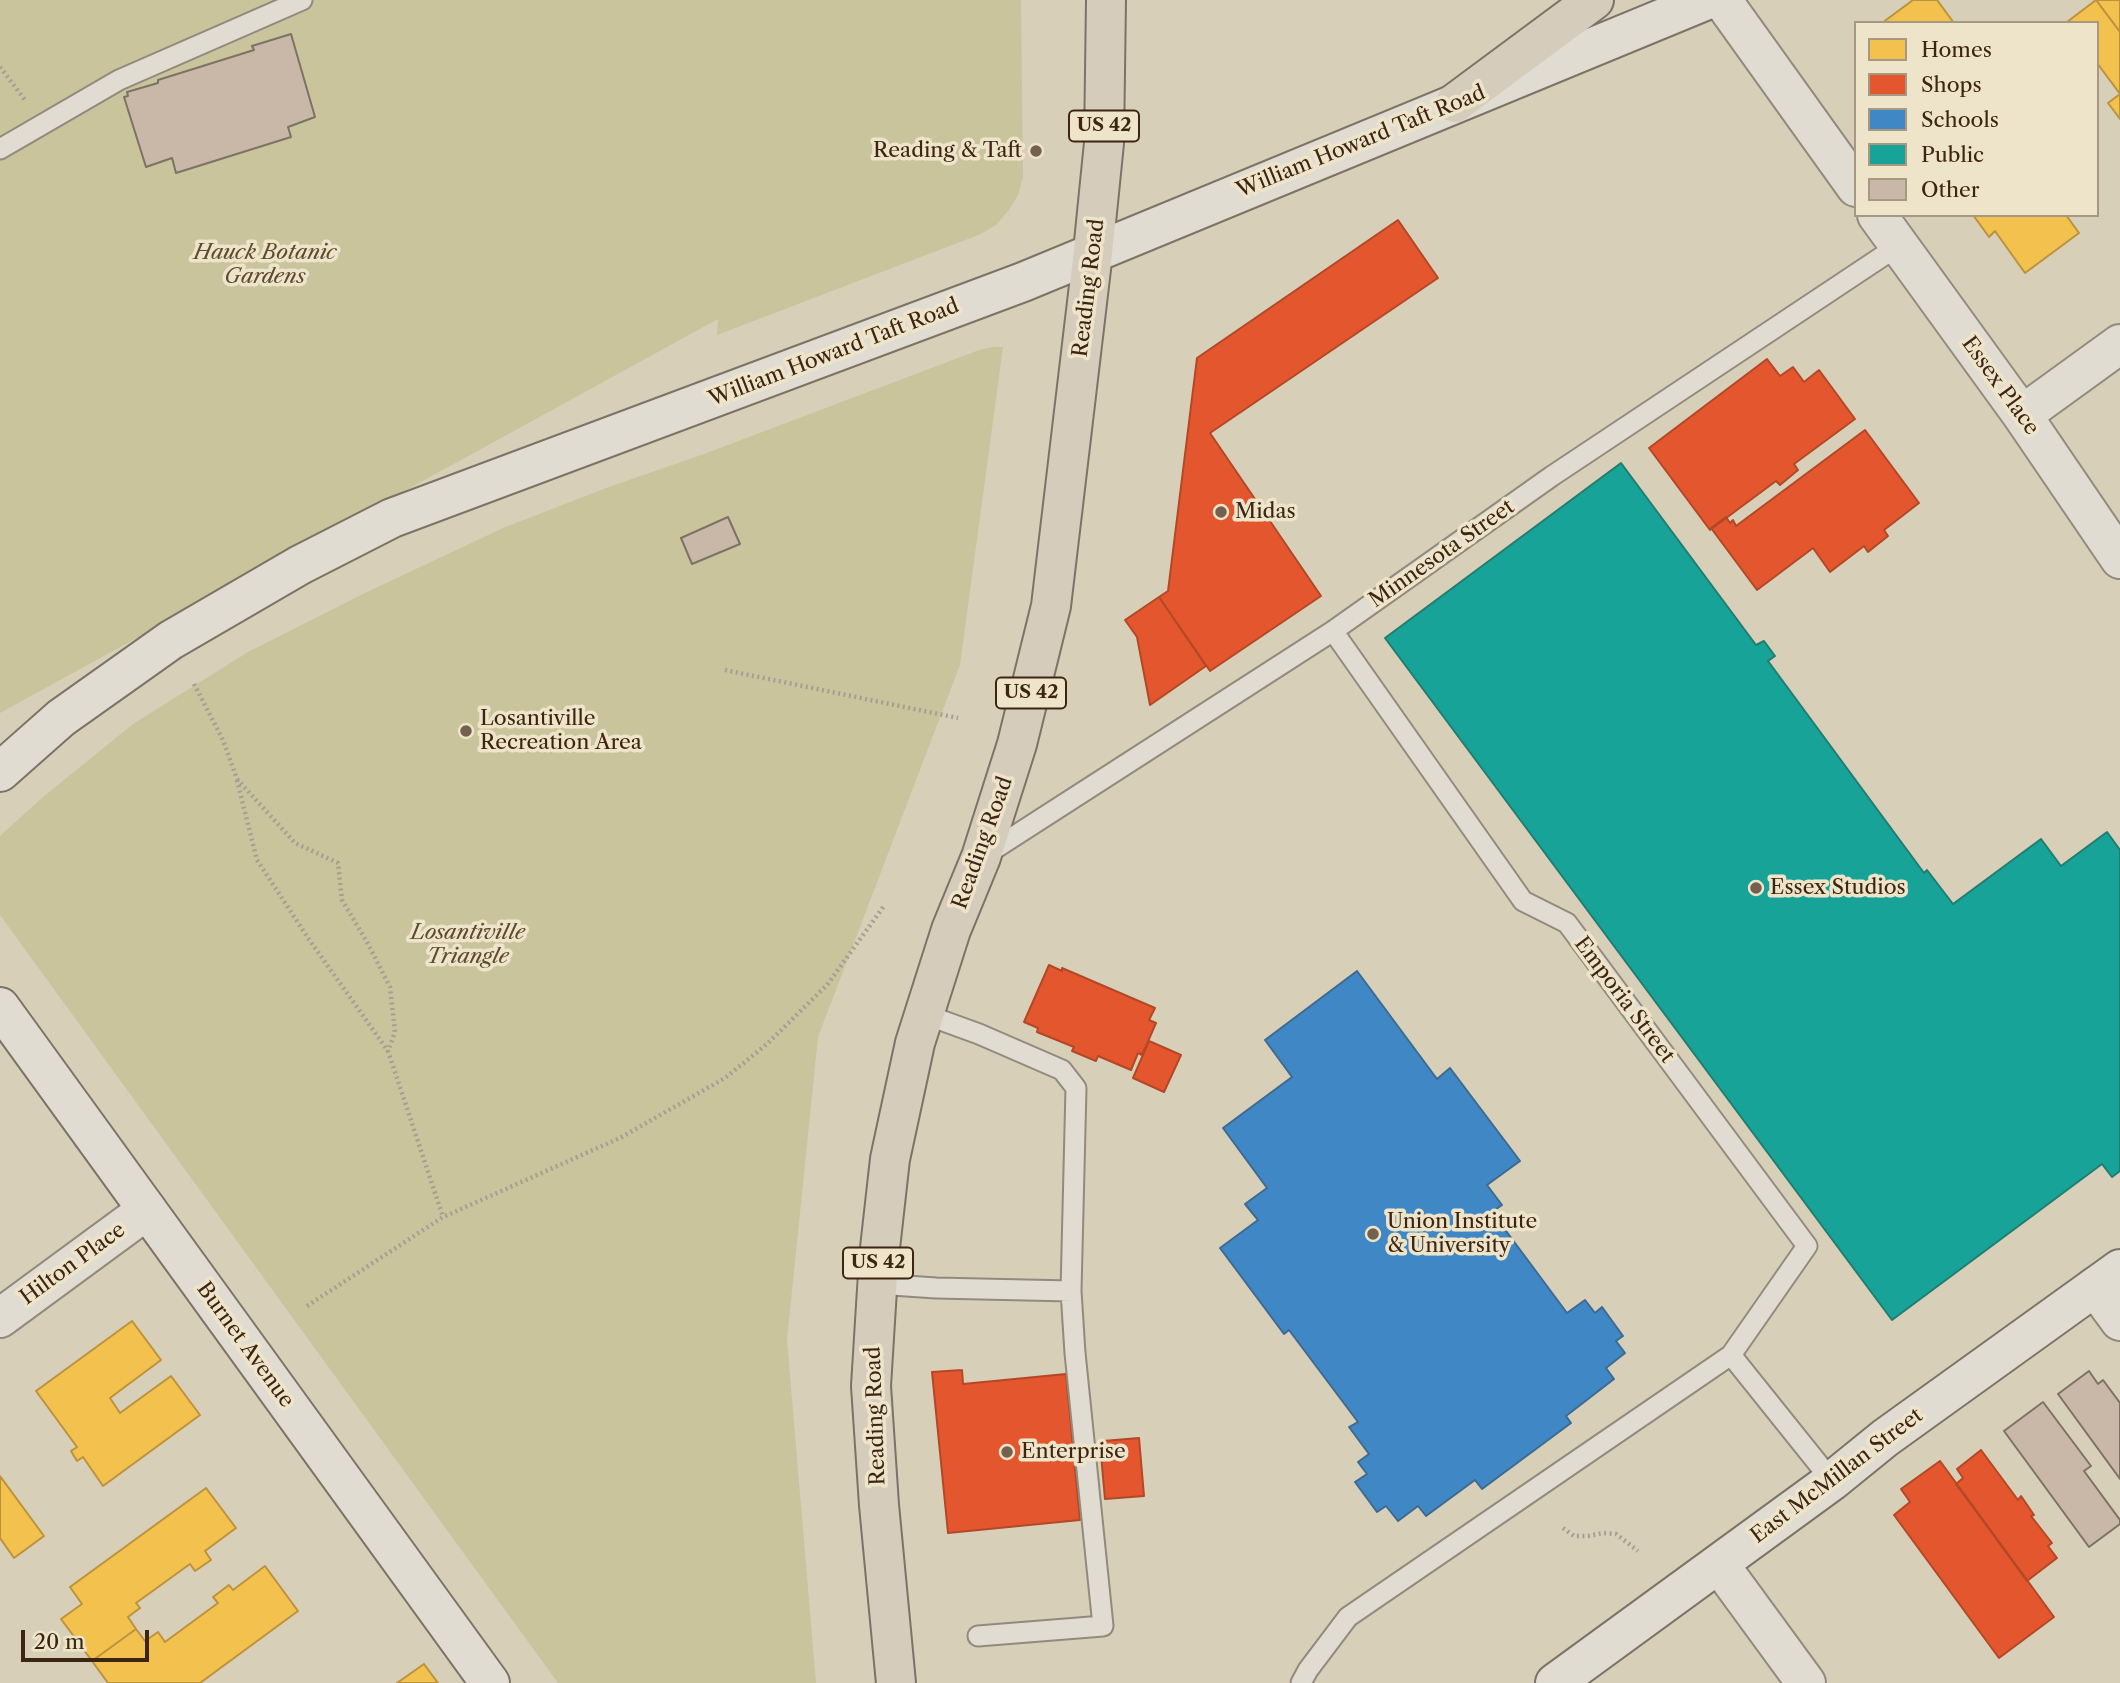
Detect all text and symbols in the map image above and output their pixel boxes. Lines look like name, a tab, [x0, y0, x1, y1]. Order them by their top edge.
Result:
legend	[1854, 21, 2099, 217]
text: Homes	[1921, 37, 1992, 62]
text: Shops	[1921, 72, 1982, 97]
street label: William Howard Taft Road	[1233, 81, 1489, 203]
text: Schools	[1921, 107, 1999, 132]
road number: US 42	[1069, 110, 1139, 142]
place label: Reading & Taft	[873, 138, 1022, 164]
text: Public	[1921, 142, 1984, 167]
marker: Reading & Taft	[1028, 143, 1044, 159]
text: Other	[1921, 177, 1980, 202]
street label: Reading Road	[1068, 217, 1110, 359]
park label: Hauck Botanic Gardens	[193, 240, 337, 290]
street label: William Howard Taft Road	[705, 294, 963, 412]
street label: Essex Place	[1956, 332, 2044, 440]
street label: Minnesota Street	[1365, 495, 1519, 613]
place label: Midas	[1235, 499, 1296, 525]
marker: Midas	[1213, 504, 1229, 520]
road number: US 42	[996, 678, 1066, 708]
place label: Losantiville Recreation Area	[480, 706, 642, 756]
marker: Losantiville Recreation Area	[458, 723, 474, 739]
street label: Reading Road	[947, 773, 1019, 913]
place label: Essex Studios	[1770, 875, 1906, 901]
marker: Essex Studios	[1748, 880, 1764, 896]
park label: Losantiville Triangle	[411, 920, 525, 970]
street label: Emporia Street	[1568, 932, 1680, 1068]
place label: Union Institute & University	[1387, 1209, 1537, 1259]
street label: Hilton Place	[16, 1217, 130, 1311]
marker: Union Institute & University	[1365, 1226, 1381, 1242]
road number: US 42	[843, 1247, 913, 1278]
street label: Burnet Avenue	[191, 1277, 299, 1413]
street label: Reading Road	[861, 1346, 891, 1486]
street label: East McMillan Street	[1746, 1403, 1928, 1549]
place label: Enterprise	[1021, 1439, 1126, 1465]
marker: Enterprise	[999, 1444, 1015, 1460]
scale bar	[24, 1616, 152, 1660]
text: 20 m	[34, 1629, 85, 1654]

